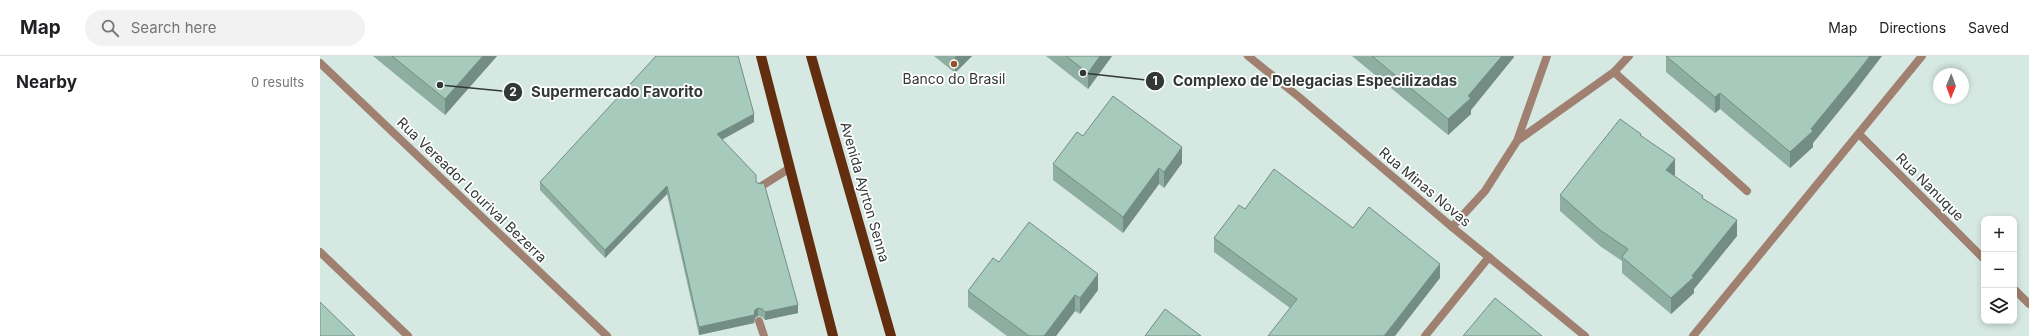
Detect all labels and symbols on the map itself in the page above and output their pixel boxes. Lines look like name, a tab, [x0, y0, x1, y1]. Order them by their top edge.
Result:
marker: Banco do Brasil	[949, 59, 959, 69]
callout: Complexo de Delegacias Especilizadas	[1145, 67, 1465, 94]
north arrow	[1933, 68, 1969, 104]
place label: Banco do Brasil	[903, 70, 1006, 87]
text: Complexo de Delegacias Especilizadas	[1173, 71, 1457, 90]
text: 1	[1152, 73, 1158, 88]
callout: Supermercado Favorito	[503, 78, 711, 105]
text: Supermercado Favorito	[531, 82, 703, 101]
text: 2	[509, 84, 517, 99]
street label: Rua Vereador Lourival Bezerra	[394, 114, 551, 266]
street label: Avenida Ayrton Senna	[837, 120, 894, 264]
street label: Rua Minas Novas	[1376, 143, 1475, 230]
street label: Rua Nanuque	[1893, 149, 1968, 224]

